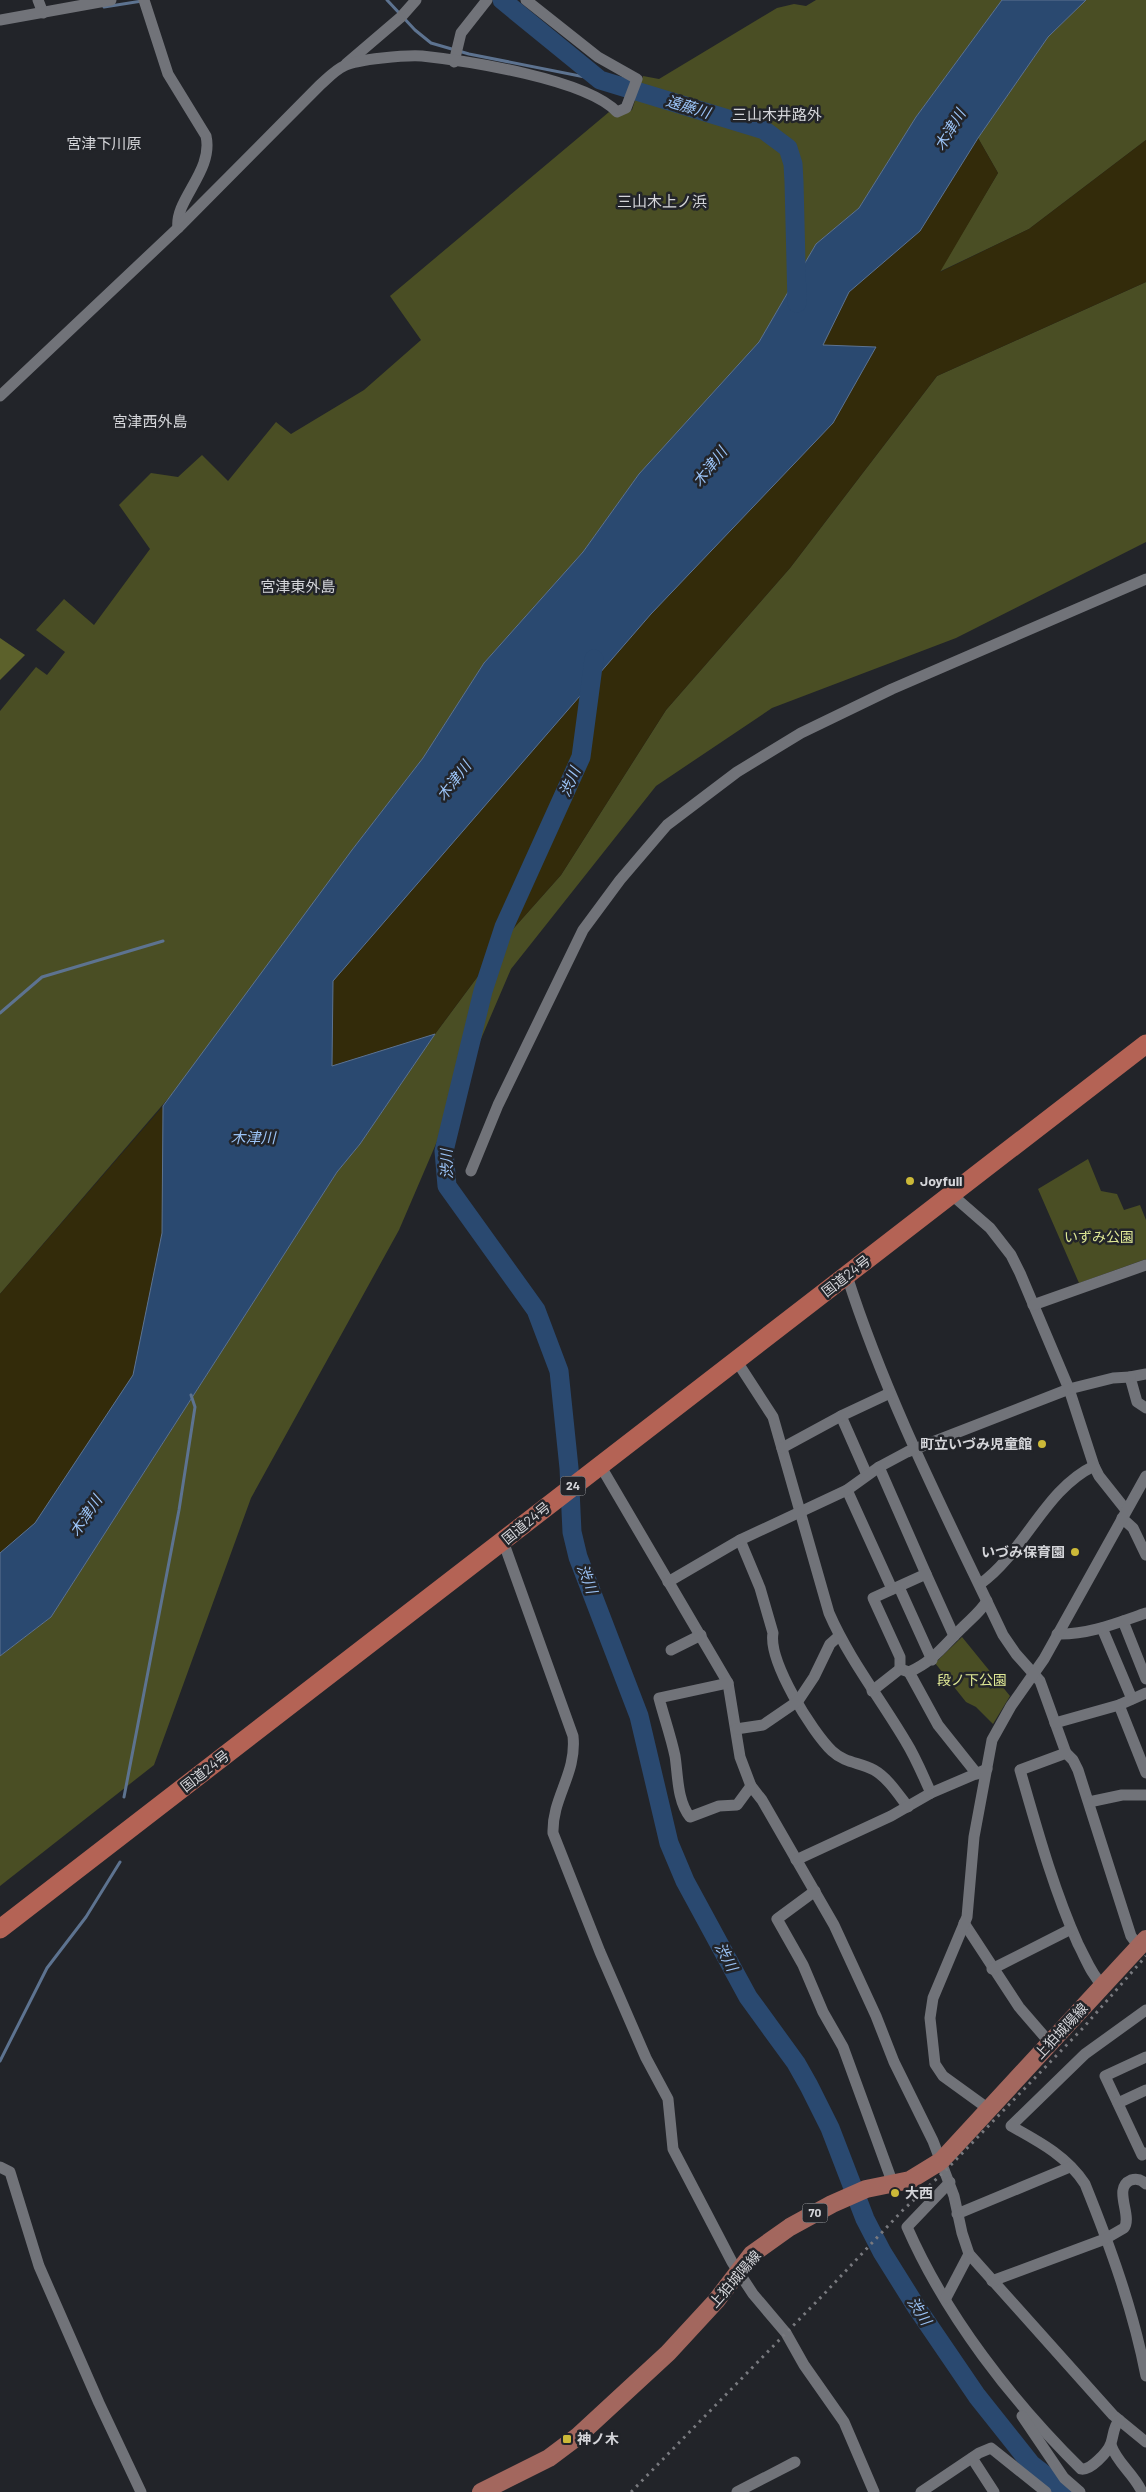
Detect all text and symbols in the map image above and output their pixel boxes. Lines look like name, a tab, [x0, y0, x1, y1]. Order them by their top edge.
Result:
water label: 遠藤川	[664, 91, 714, 122]
water label: 木津川	[930, 104, 969, 153]
district label: 三山木井路外	[732, 105, 822, 123]
district label: 宮津下川原	[66, 134, 142, 152]
district label: 三山木上ノ浜	[617, 192, 707, 210]
district label: 宮津西外島	[112, 412, 188, 430]
water label: 木津川	[688, 442, 731, 490]
district label: 宮津東外島	[260, 577, 336, 595]
water label: 木津川	[432, 756, 475, 804]
water label: 渋川	[555, 762, 584, 799]
water label: 木津川	[230, 1128, 277, 1146]
water label: 渋川	[437, 1147, 455, 1179]
place label: Joyfull	[920, 1172, 963, 1189]
marker: Joyfull	[904, 1175, 916, 1187]
park label: いずみ公園	[1064, 1228, 1134, 1245]
street label: 国道24号	[818, 1251, 873, 1300]
place label: 町立いづみ児童館	[920, 1435, 1032, 1452]
marker: 町立いづみ児童館	[1036, 1438, 1048, 1450]
road number: 24	[560, 1476, 586, 1495]
water label: 木津川	[65, 1490, 106, 1539]
street label: 国道24号	[498, 1498, 553, 1547]
place label: いづみ保育園	[981, 1543, 1065, 1560]
marker: いづみ保育園	[1069, 1546, 1081, 1558]
water label: 渋川	[574, 1561, 602, 1598]
park label: 段ノ下公園	[937, 1671, 1007, 1688]
street label: 国道24号	[177, 1746, 232, 1795]
water label: 渋川	[712, 1939, 743, 1976]
street label: 上狛城陽線	[1031, 1999, 1091, 2062]
place label: 大西	[905, 2184, 933, 2201]
marker: 大西	[889, 2187, 901, 2199]
road number: 70	[802, 2204, 828, 2222]
street label: 上狛城陽線	[705, 2247, 764, 2311]
water label: 渋川	[904, 2293, 937, 2330]
place label: 神ノ木	[577, 2430, 619, 2447]
marker: 神ノ木	[561, 2433, 573, 2445]

